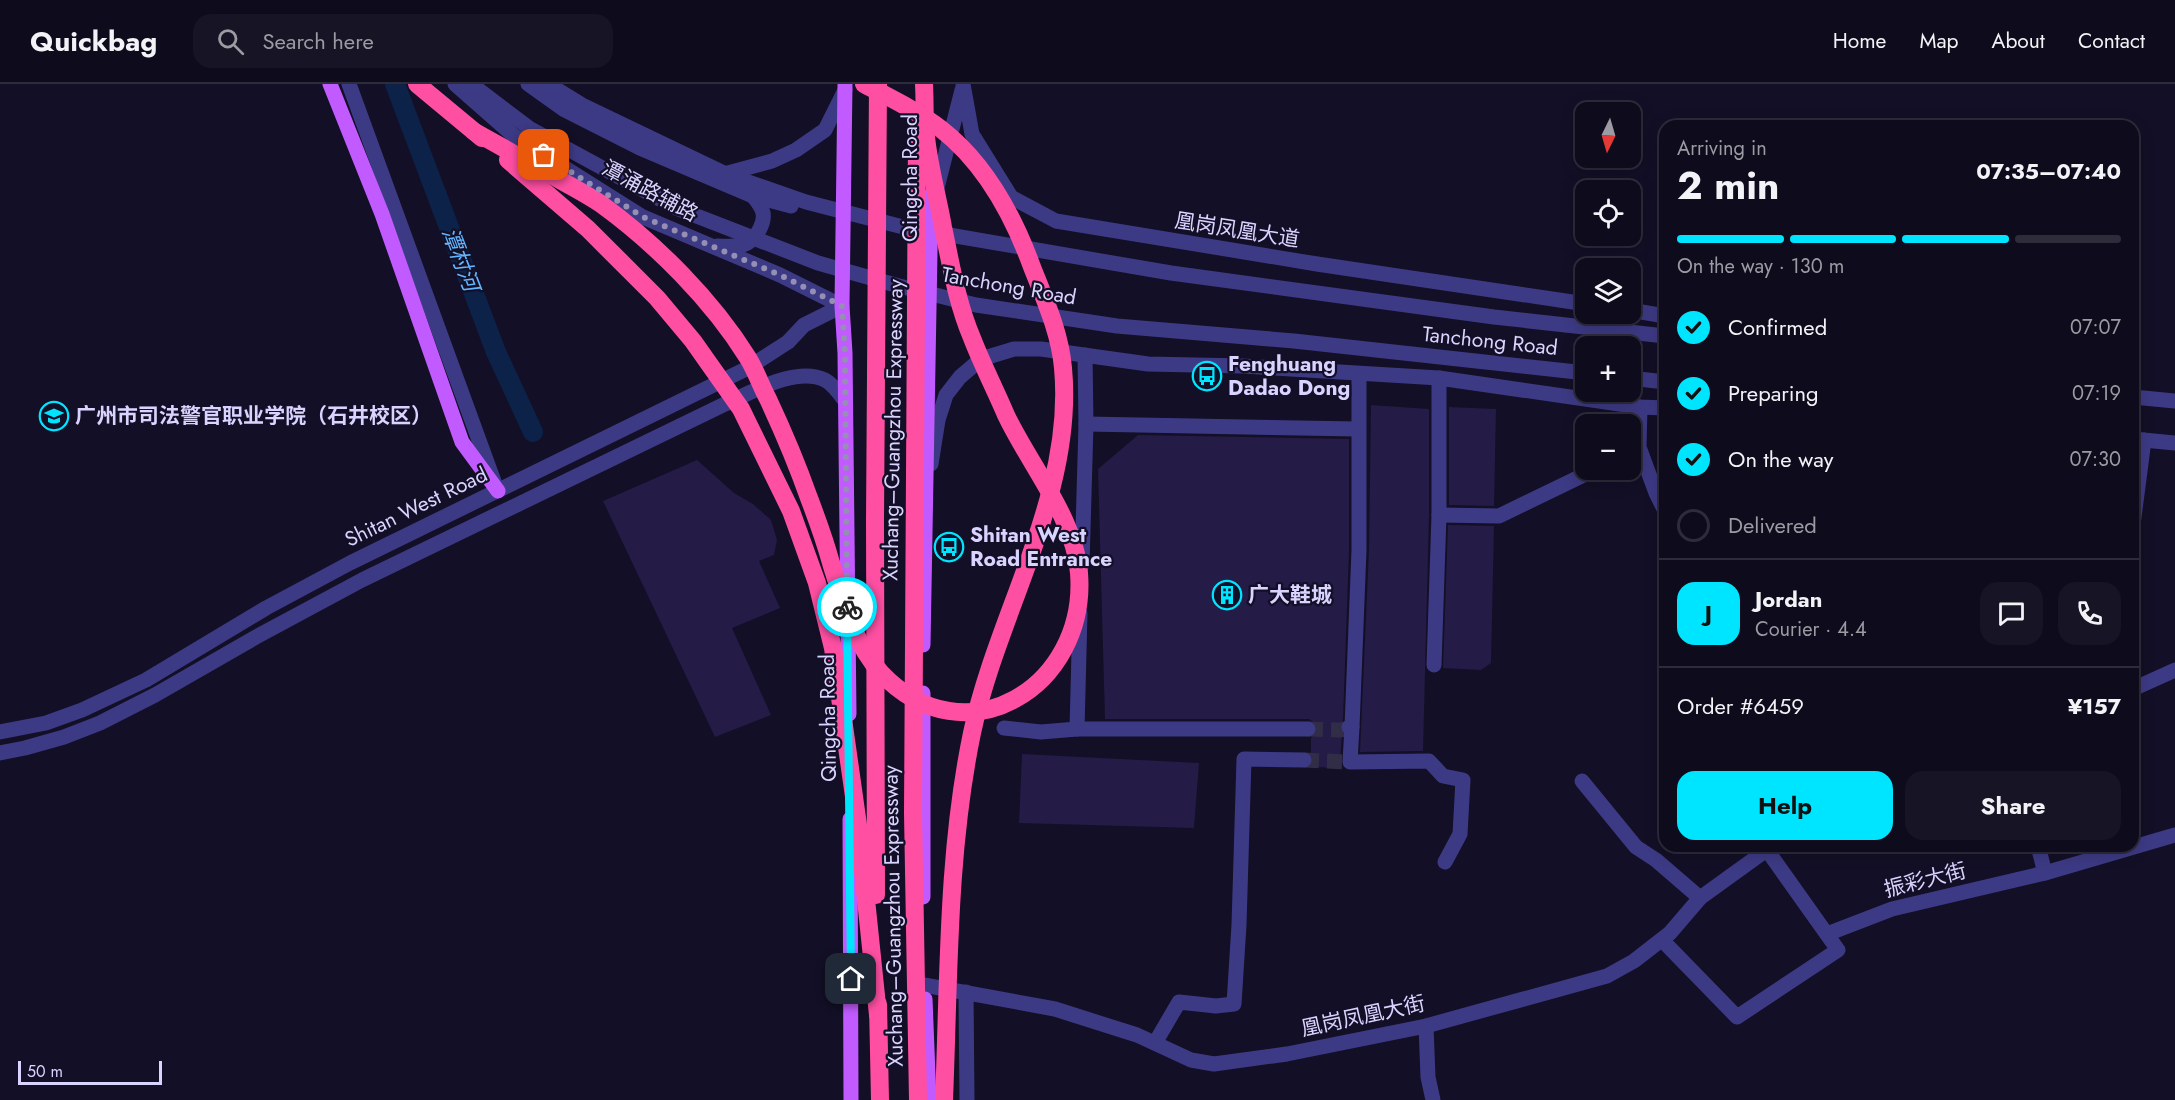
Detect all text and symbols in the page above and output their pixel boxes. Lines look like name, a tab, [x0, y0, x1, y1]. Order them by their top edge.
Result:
search box	[193, 14, 613, 68]
text: Quickbag	[30, 21, 157, 62]
icon: search	[214, 25, 247, 58]
text: Search here	[262, 25, 374, 57]
text: Home	[1833, 26, 1886, 56]
text: Map	[1919, 26, 1959, 56]
text: About	[1992, 26, 2045, 56]
text: Contact	[2078, 26, 2145, 56]
north arrow	[1575, 102, 1641, 168]
map controls	[1575, 102, 1641, 480]
street label: Qingcha Road	[895, 114, 925, 242]
pin	[518, 129, 569, 180]
text: Arriving in	[1677, 134, 1767, 163]
icon: bag	[527, 138, 560, 171]
street label: 潭涌路辅路	[597, 153, 703, 229]
text: 07:35–07:40	[1976, 155, 2121, 187]
text: 2 min	[1677, 157, 1779, 214]
button: locate	[1575, 180, 1641, 246]
street label: 凰岗凤凰大道	[1172, 205, 1302, 255]
water label: 潭村河	[434, 222, 489, 299]
text: On the way · 130 m	[1677, 252, 1844, 281]
button: layers	[1575, 258, 1641, 324]
street label: Tanchong Road	[939, 259, 1079, 313]
street label: Xuchang–Guangzhou Expressway	[875, 278, 911, 581]
icon: check	[1677, 311, 1710, 344]
text: Confirmed	[1728, 311, 1827, 343]
text: 07:07	[2070, 313, 2121, 342]
street label: Tanchong Road	[1421, 319, 1559, 363]
button: +	[1575, 336, 1641, 402]
place label: Fenghuang Dadao Dong	[1228, 349, 1350, 403]
bus stop icon: Fenghuang Dadao Dong	[1191, 360, 1223, 392]
icon: check	[1677, 377, 1710, 410]
text: Preparing	[1728, 377, 1819, 409]
text: 07:19	[2072, 379, 2121, 408]
school or university icon: 广州市司法警官职业学院（石井校区）	[38, 400, 70, 432]
place label: 广州市司法警官职业学院（石井校区）	[75, 401, 432, 431]
button: −	[1575, 414, 1641, 480]
icon: check	[1677, 443, 1710, 476]
text: On the way	[1728, 443, 1833, 475]
text: 07:30	[2070, 445, 2121, 474]
street label: Shitan West Road	[340, 459, 492, 555]
text: Delivered	[1728, 509, 1817, 541]
place label: Shitan West Road Entrance	[970, 520, 1112, 574]
bus stop icon: Shitan West Road Entrance	[933, 531, 965, 563]
courier	[817, 577, 877, 637]
building icon: 广大鞋城	[1211, 579, 1243, 611]
place label: 广大鞋城	[1248, 580, 1332, 610]
button: chat	[1980, 582, 2043, 645]
button: phone	[2058, 582, 2121, 645]
text: Jordan	[1755, 583, 1822, 615]
icon: bike	[831, 591, 864, 624]
text: J	[1705, 597, 1712, 629]
text: Courier · 4.4	[1755, 615, 1867, 644]
street label: Qingcha Road	[812, 654, 844, 782]
text: Order #6459	[1677, 690, 1804, 722]
text: ¥157	[2068, 690, 2121, 722]
street label: Xuchang–Guangzhou Expressway	[875, 764, 911, 1067]
button: Help	[1677, 771, 1893, 840]
button: Share	[1905, 771, 2121, 840]
street label: 振彩大街	[1881, 855, 1969, 905]
pin	[825, 953, 876, 1004]
icon: home	[834, 962, 867, 995]
street label: 凰岗凤凰大街	[1298, 988, 1428, 1044]
scale bar	[18, 1058, 162, 1086]
text: 50 m	[27, 1060, 63, 1083]

